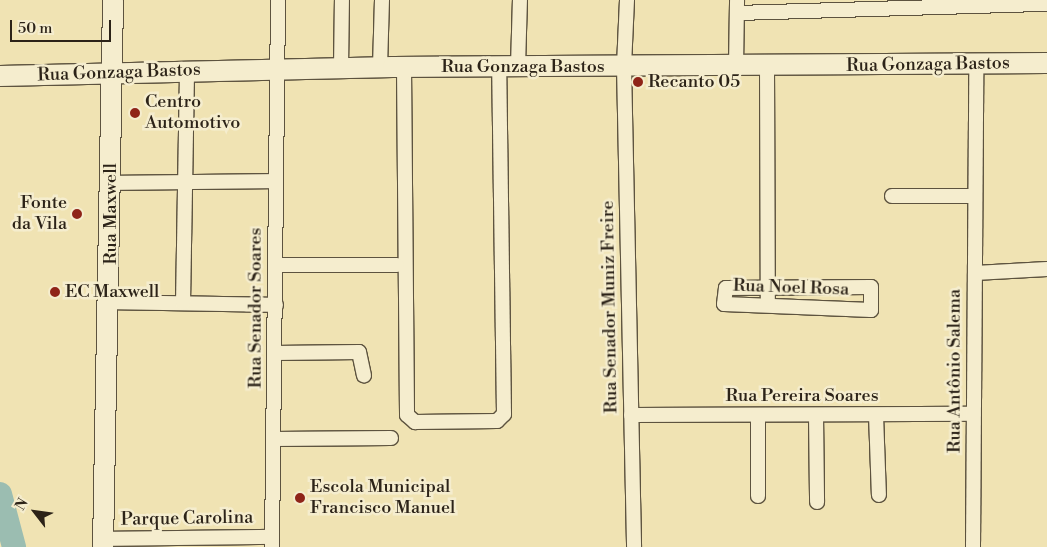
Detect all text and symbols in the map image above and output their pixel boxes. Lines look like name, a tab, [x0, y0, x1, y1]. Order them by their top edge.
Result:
scale bar	[12, 10, 114, 42]
text: 50 m	[18, 19, 52, 38]
street label: Rua Gonzaga Bastos	[846, 53, 1010, 77]
street label: Rua Gonzaga Bastos	[441, 56, 605, 78]
street label: Rua Gonzaga Bastos	[37, 59, 201, 87]
place label: Recanto 05	[648, 71, 740, 93]
marker: Recanto 05	[632, 76, 644, 88]
place label: Centro Automotivo	[145, 92, 240, 134]
marker: Centro Automotivo	[129, 107, 141, 119]
street label: Rua Maxwell	[100, 163, 122, 265]
place label: Fonte da Vila	[12, 193, 67, 235]
street label: Rua Senador Muniz Freire	[597, 200, 623, 414]
marker: Fonte da Vila	[71, 208, 83, 220]
street label: Rua Senador Soares	[245, 228, 267, 388]
street label: Rua Noel Rosa	[732, 275, 850, 301]
place label: EC Maxwell	[65, 281, 159, 303]
marker: EC Maxwell	[49, 286, 61, 298]
street label: Rua Antônio Salema	[944, 289, 966, 453]
street label: Rua Pereira Soares	[725, 385, 879, 407]
place label: Escola Municipal Francisco Manuel	[310, 477, 455, 520]
north arrow	[10, 487, 60, 537]
marker: Escola Municipal Francisco Manuel	[294, 492, 306, 504]
text: N	[11, 495, 33, 514]
street label: Parque Carolina	[121, 507, 253, 531]

